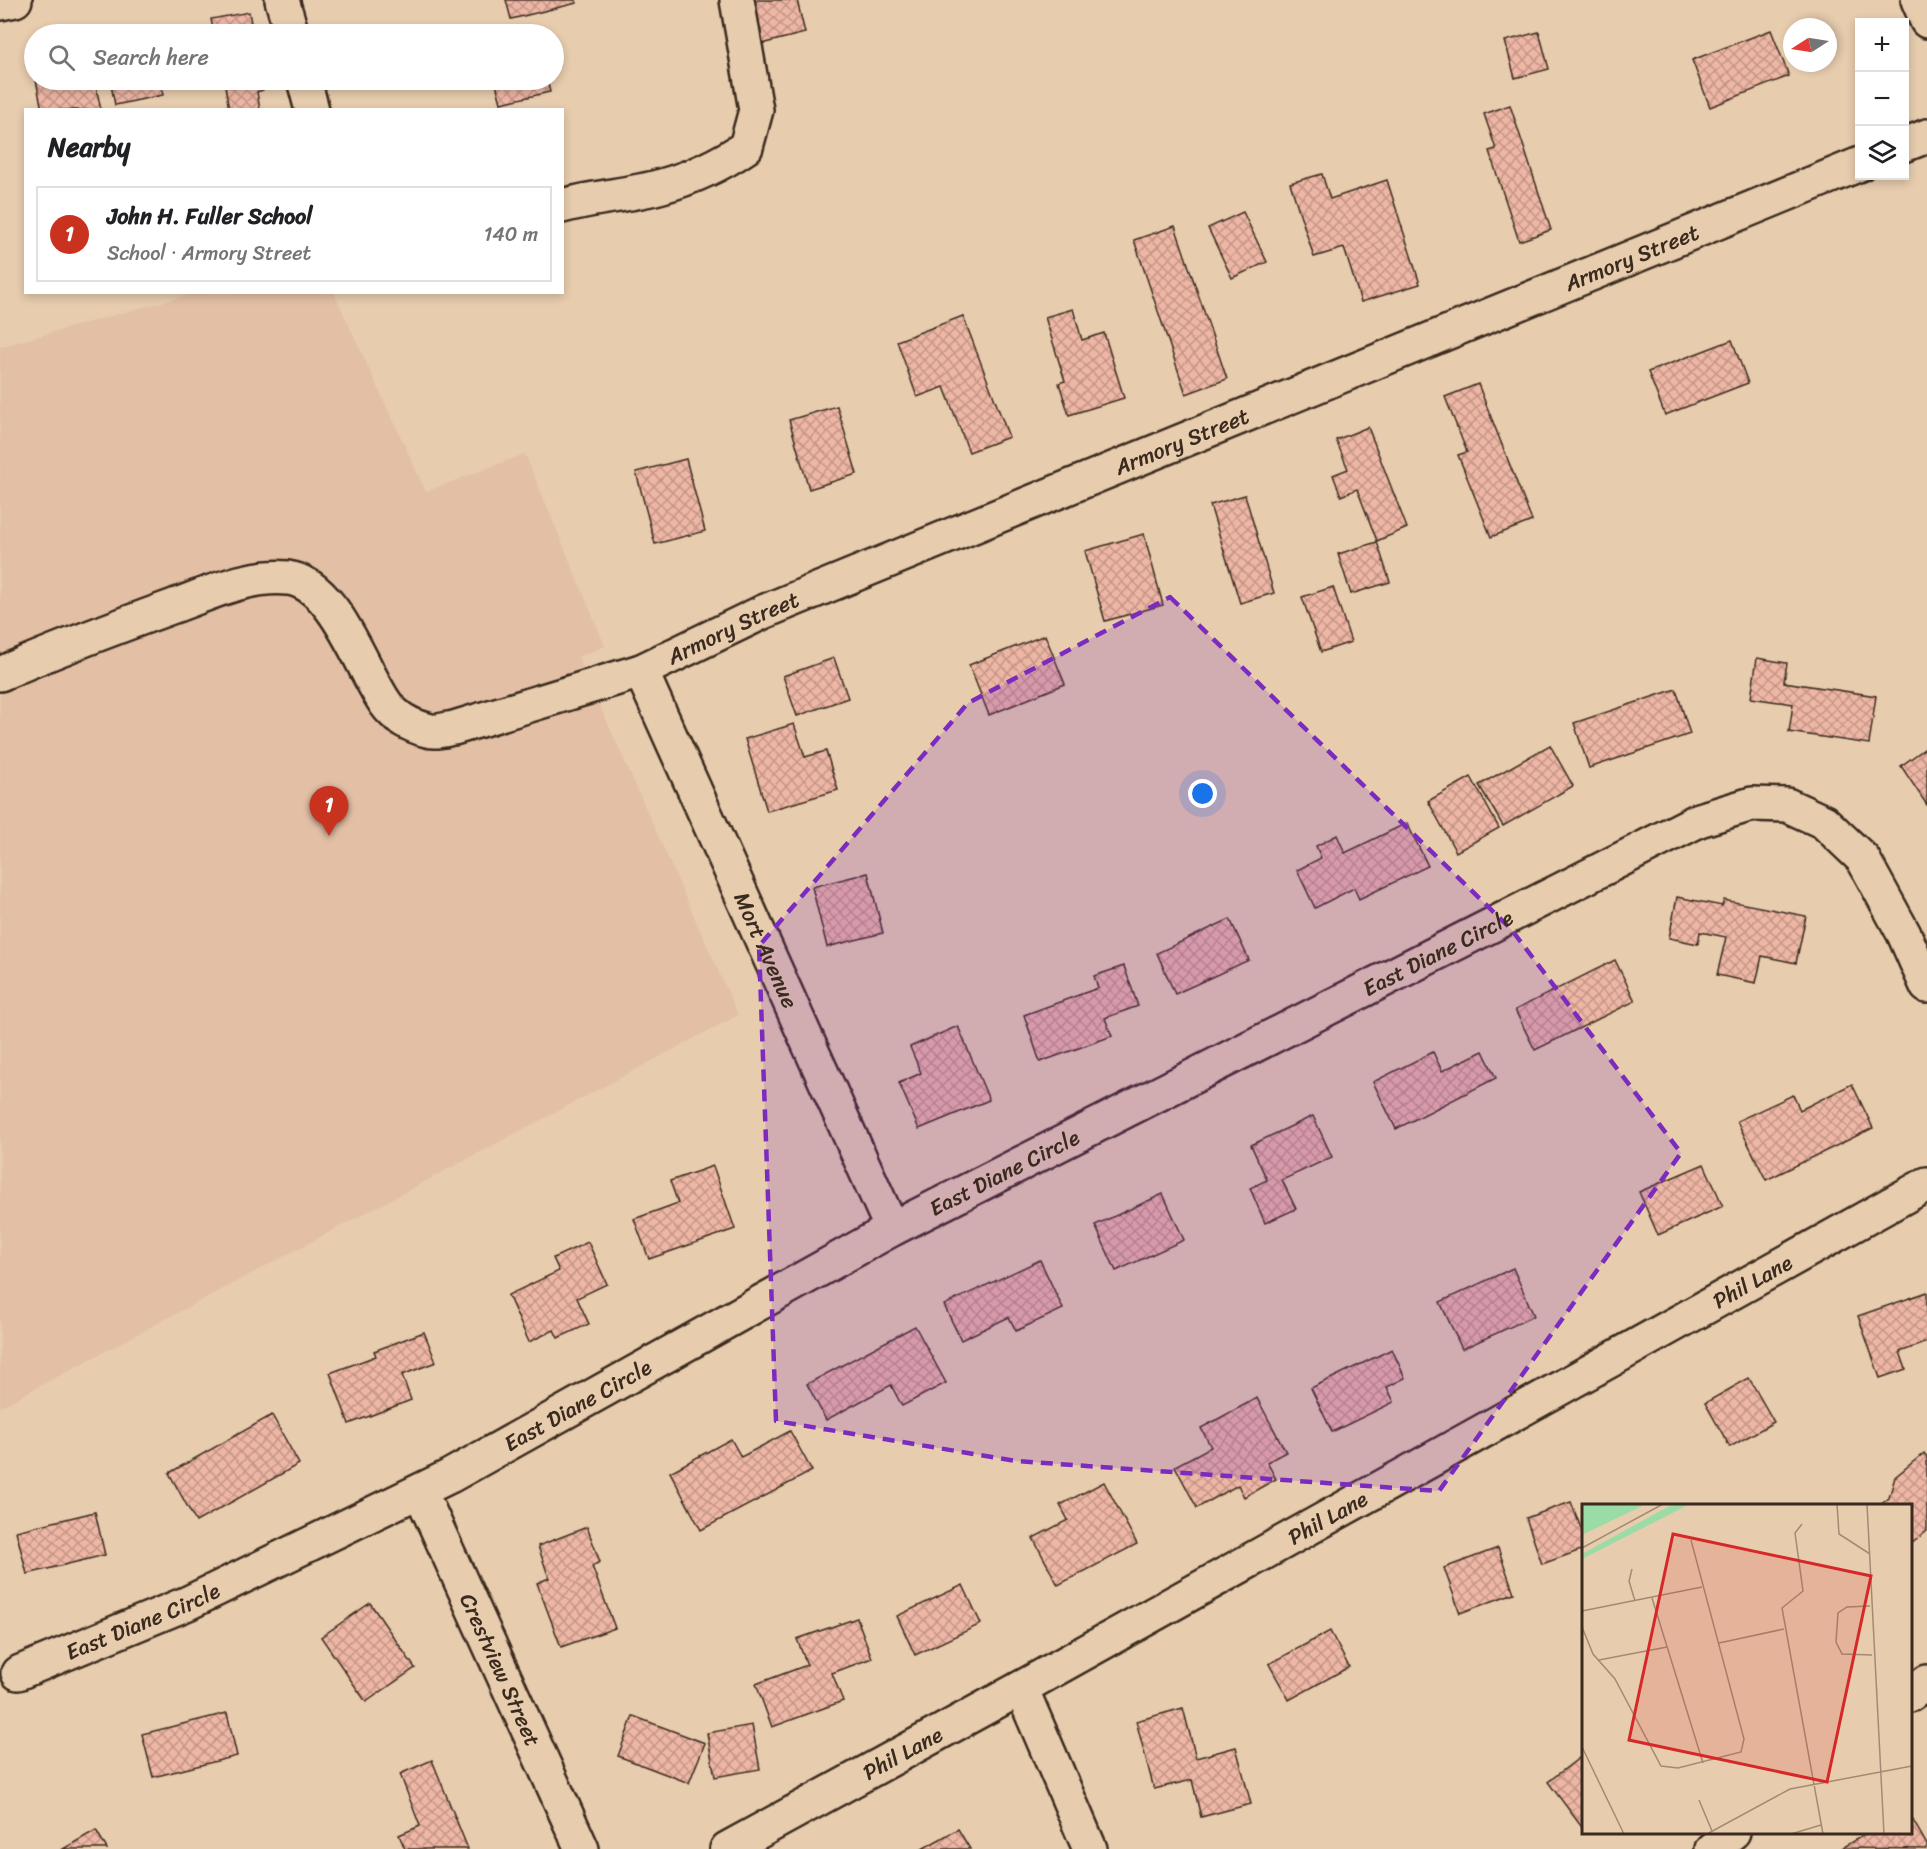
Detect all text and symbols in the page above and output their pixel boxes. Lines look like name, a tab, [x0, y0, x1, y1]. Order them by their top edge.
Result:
north arrow	[1783, 18, 1837, 72]
map controls	[1855, 18, 1909, 180]
button: +	[1855, 18, 1909, 72]
search box	[24, 24, 564, 90]
text: Search here	[93, 38, 209, 77]
icon: search	[45, 41, 78, 74]
button: −	[1855, 72, 1909, 126]
text: Nearby	[48, 124, 130, 170]
button: layers	[1855, 126, 1909, 180]
text: John H. Fuller School	[107, 197, 313, 236]
street label: Armory Street	[1557, 212, 1705, 303]
text: 1	[65, 217, 74, 252]
text: 140 m	[484, 217, 538, 252]
text: School · Armory Street	[107, 236, 311, 271]
street label: Armory Street	[1107, 396, 1255, 486]
street label: Armory Street	[659, 580, 805, 676]
your location	[1188, 779, 1217, 808]
pin: 1	[310, 786, 348, 836]
street label: Mort Avenue	[723, 885, 810, 1015]
street label: East Diane Circle	[1355, 898, 1520, 1007]
street label: East Diane Circle	[922, 1117, 1087, 1227]
street label: Phil Lane	[1705, 1243, 1800, 1319]
street label: East Diane Circle	[496, 1347, 659, 1462]
street label: Phil Lane	[1280, 1479, 1375, 1556]
inset map	[1582, 1504, 1912, 1834]
street label: East Diane Circle	[59, 1571, 227, 1671]
street label: Crestview Street	[449, 1586, 553, 1753]
street label: Phil Lane	[855, 1715, 950, 1791]

